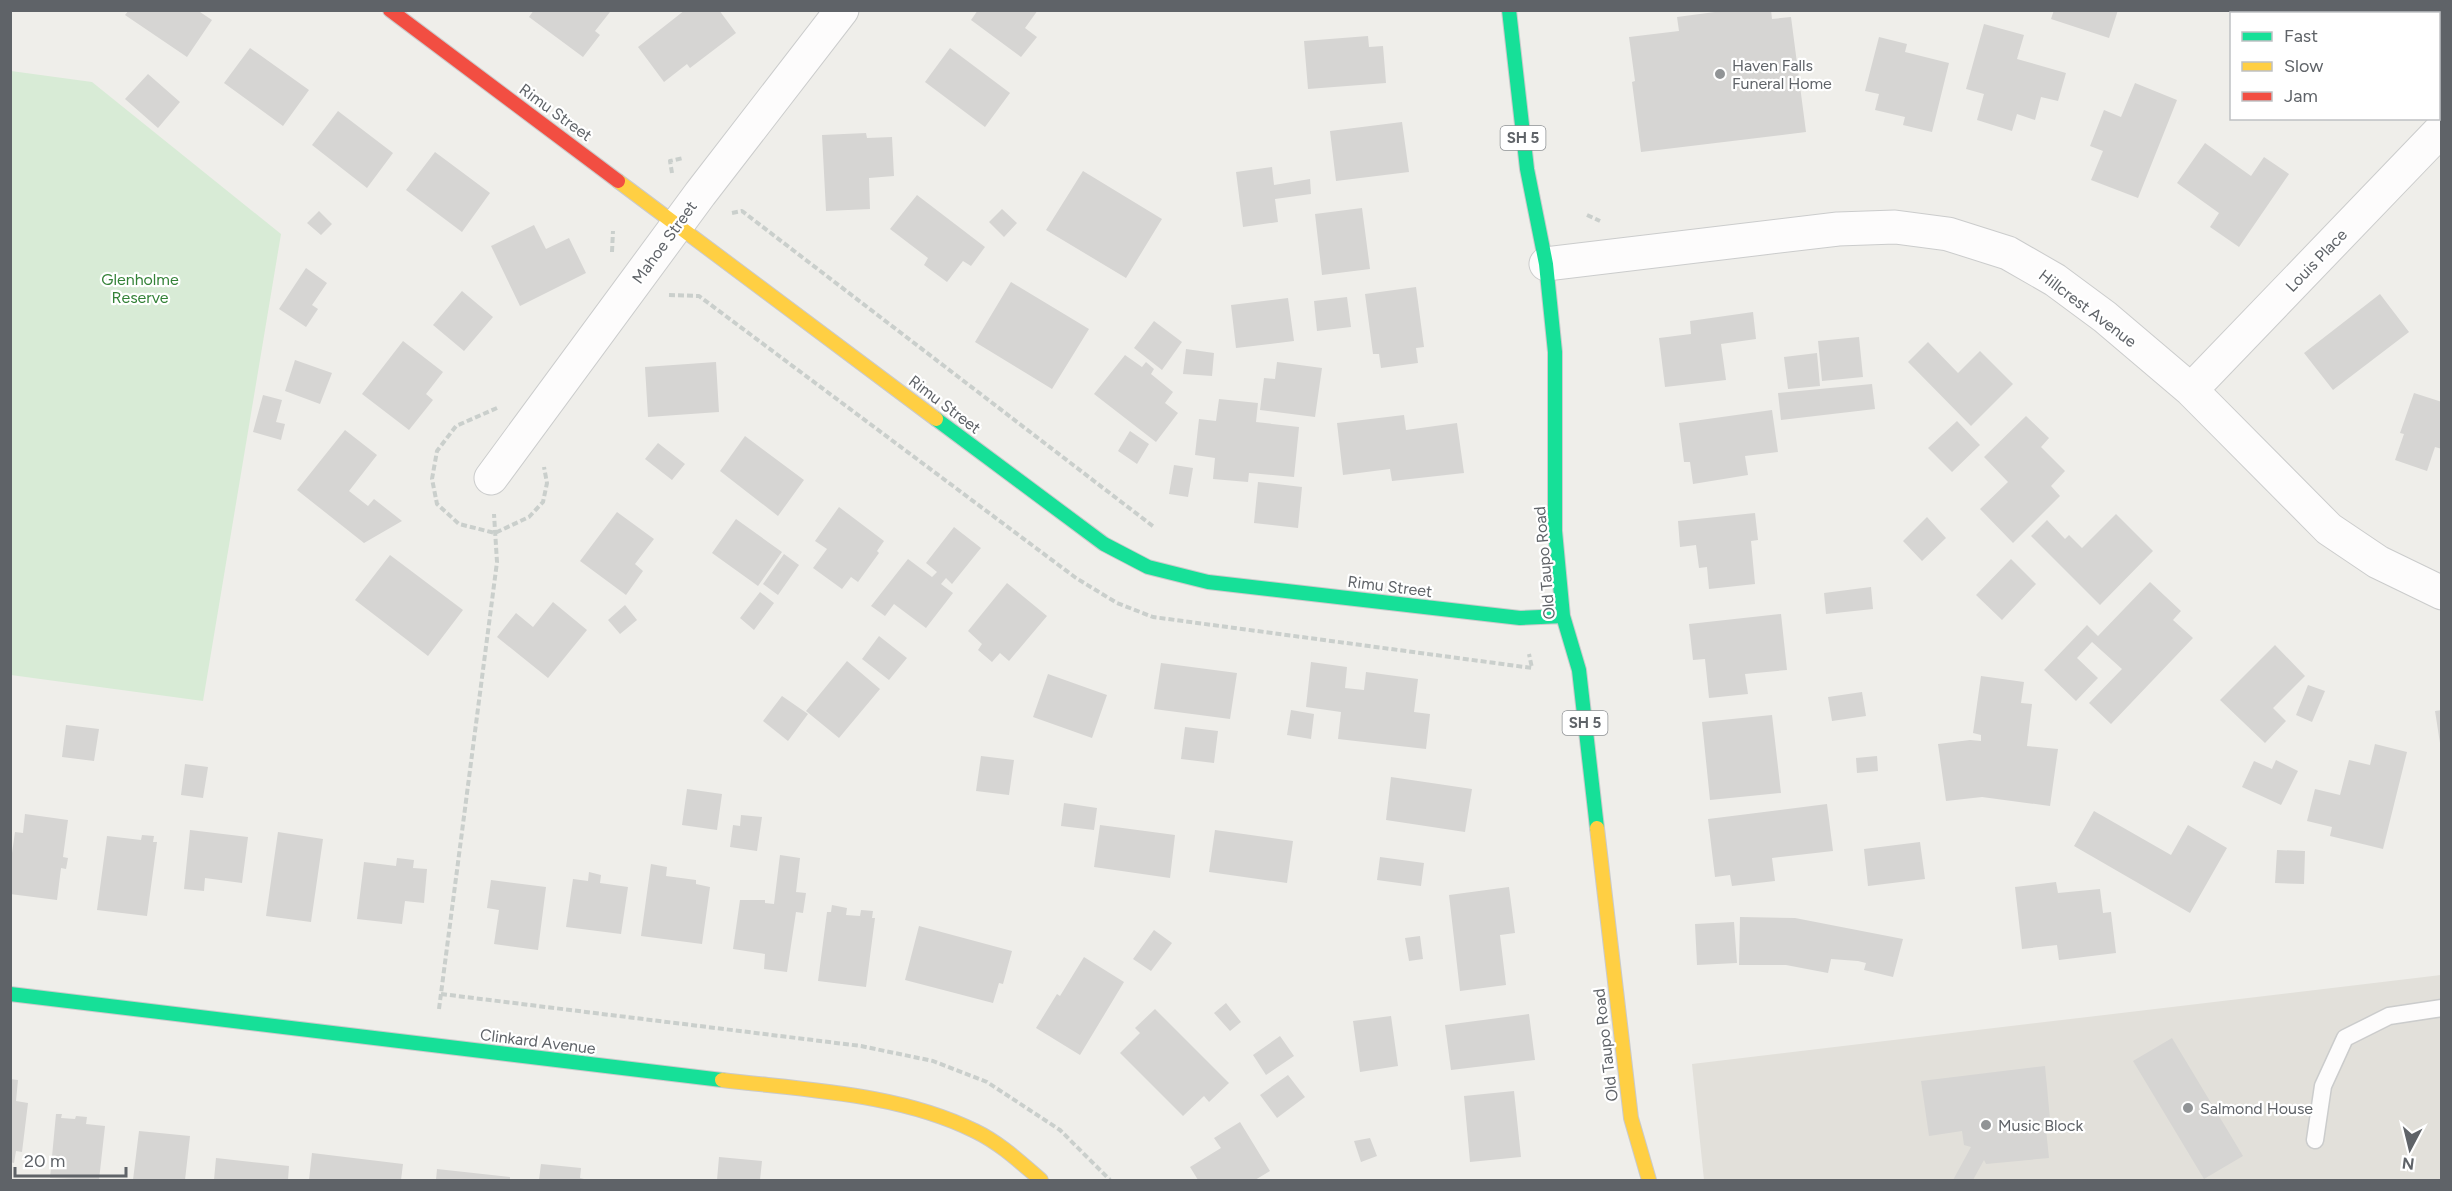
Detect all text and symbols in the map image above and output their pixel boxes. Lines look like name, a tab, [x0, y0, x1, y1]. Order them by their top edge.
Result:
legend	[2230, 12, 2440, 120]
text: Fast	[2284, 25, 2318, 47]
text: Slow	[2284, 55, 2323, 77]
place label: Haven Falls Funeral Home	[1732, 56, 1832, 93]
marker: Haven Falls Funeral Home	[1713, 67, 1727, 81]
street label: Rimu Street	[516, 80, 596, 145]
text: Jam	[2284, 85, 2318, 107]
road number: SH 5	[1500, 126, 1546, 150]
street label: Mahoe Street	[628, 197, 701, 287]
street label: Louis Place	[2282, 225, 2351, 296]
street label: Hillcrest Avenue	[2035, 266, 2140, 351]
park label: Glenholme Reserve	[101, 270, 179, 307]
street label: Rimu Street	[905, 371, 984, 438]
street label: Old Taupo Road	[1530, 505, 1559, 620]
street label: Rimu Street	[1347, 572, 1433, 601]
road number: SH 5	[1562, 711, 1608, 735]
street label: Old Taupo Road	[1589, 987, 1622, 1103]
street label: Clinkard Avenue	[479, 1025, 597, 1058]
place label: Salmond House	[2200, 1099, 2313, 1118]
marker: Salmond House	[2181, 1101, 2195, 1115]
place label: Music Block	[1998, 1116, 2083, 1135]
marker: Music Block	[1979, 1118, 1993, 1132]
north arrow	[2380, 1119, 2440, 1179]
scale bar	[15, 1140, 126, 1178]
text: 20 m	[24, 1150, 65, 1172]
text: N	[2401, 1153, 2416, 1174]

